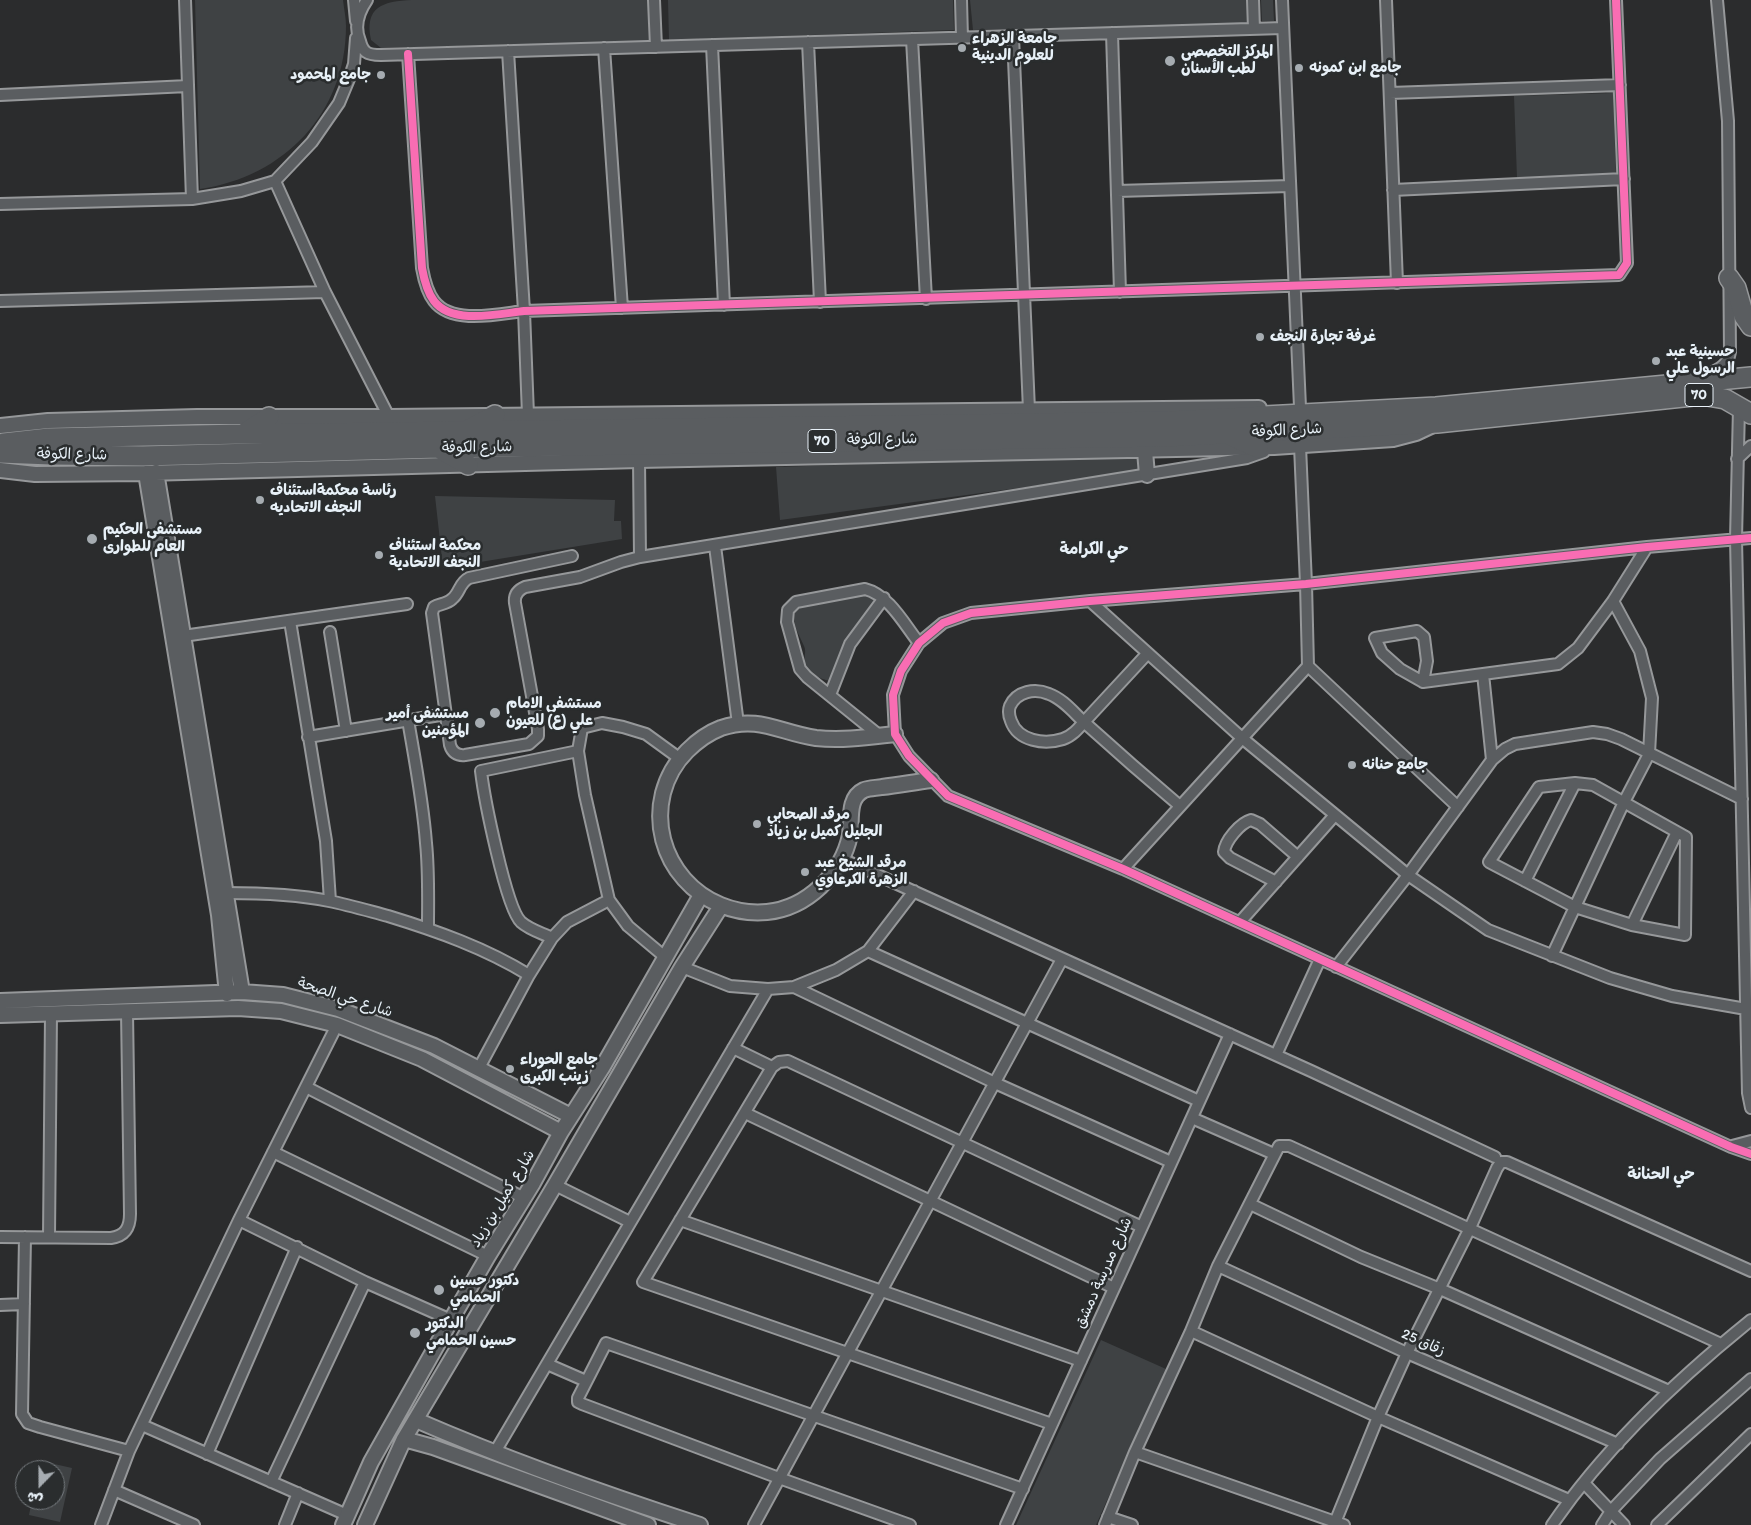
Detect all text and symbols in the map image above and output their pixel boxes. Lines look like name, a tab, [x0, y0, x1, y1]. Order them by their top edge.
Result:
place label: جامعة الزهراء للعلوم الدينية	[972, 30, 1057, 65]
marker: جامعة الزهراء للعلوم الدينية	[956, 42, 968, 54]
place label: المركز التخصصي لطب الأسنان	[1181, 43, 1273, 78]
marker: المركز التخصصي لطب الأسنان	[1163, 54, 1177, 68]
place label: جامع ابن كمونه	[1309, 59, 1402, 77]
marker: جامع ابن كمونه	[1293, 62, 1305, 74]
place label: جامع المحمود	[290, 66, 371, 84]
marker: جامع المحمود	[375, 69, 387, 81]
place label: غرفة تجارة النجف	[1270, 328, 1376, 346]
marker: غرفة تجارة النجف	[1254, 331, 1266, 343]
place label: حسينية عبد الرسول علي	[1666, 343, 1735, 378]
marker: حسينية عبد الرسول علي	[1650, 355, 1662, 367]
road number: 70	[1685, 384, 1713, 406]
street label: شارع الكوفة	[1251, 420, 1323, 442]
road number: 70	[808, 430, 836, 452]
street label: شارع الكوفة	[847, 430, 917, 450]
street label: شارع الكوفة	[442, 438, 512, 458]
street label: شارع الكوفة	[37, 445, 107, 465]
place label: رئاسة محكمةاستئناف النجف الاتحاديه	[270, 482, 397, 517]
marker: رئاسة محكمةاستئناف النجف الاتحاديه	[254, 494, 266, 506]
place label: مستشفى الحكيم العام للطوارى	[103, 521, 202, 556]
marker: مستشفى الحكيم العام للطوارى	[85, 532, 99, 546]
place label: محكمة استئناف النجف الاتحادية	[389, 537, 481, 572]
district label: حي الكرامة	[1059, 540, 1129, 560]
marker: محكمة استئناف النجف الاتحادية	[373, 549, 385, 561]
place label: مستشفى الامام علي (ع) للعيون	[506, 695, 602, 730]
place label: مستشفى أمير المؤمنين	[386, 705, 469, 740]
marker: مستشفى الامام علي (ع) للعيون	[488, 706, 502, 720]
marker: مستشفى أمير المؤمنين	[473, 716, 487, 730]
place label: جامع حنانه	[1362, 756, 1428, 774]
marker: جامع حنانه	[1346, 759, 1358, 771]
place label: مرقد الصحابي الجليل كميل بن زياد	[767, 806, 882, 841]
marker: مرقد الصحابي الجليل كميل بن زياد	[751, 818, 763, 830]
place label: مرقد الشيخ عبد الزهرة الكرعاوي	[815, 854, 907, 889]
marker: مرقد الشيخ عبد الزهرة الكرعاوي	[799, 866, 811, 878]
street label: شارع حي الصحة	[295, 974, 395, 1022]
place label: جامع الحوراء زينب الكبرى	[520, 1051, 598, 1086]
marker: جامع الحوراء زينب الكبرى	[504, 1063, 516, 1075]
street label: شارع كميل بن زياد	[467, 1147, 539, 1251]
district label: حي الحنانة	[1627, 1165, 1695, 1185]
street label: شارع مدرسة دمشق	[1071, 1215, 1137, 1331]
place label: دكتور حسين الحمامي	[450, 1272, 519, 1307]
marker: دكتور حسين الحمامي	[432, 1283, 446, 1297]
place label: الدكتور حسين الحمامي	[426, 1315, 516, 1350]
street label: زقاق 25	[1398, 1325, 1448, 1361]
marker: الدكتور حسين الحمامي	[408, 1326, 422, 1340]
north arrow	[15, 1460, 65, 1510]
text: ش	[24, 1488, 45, 1509]

